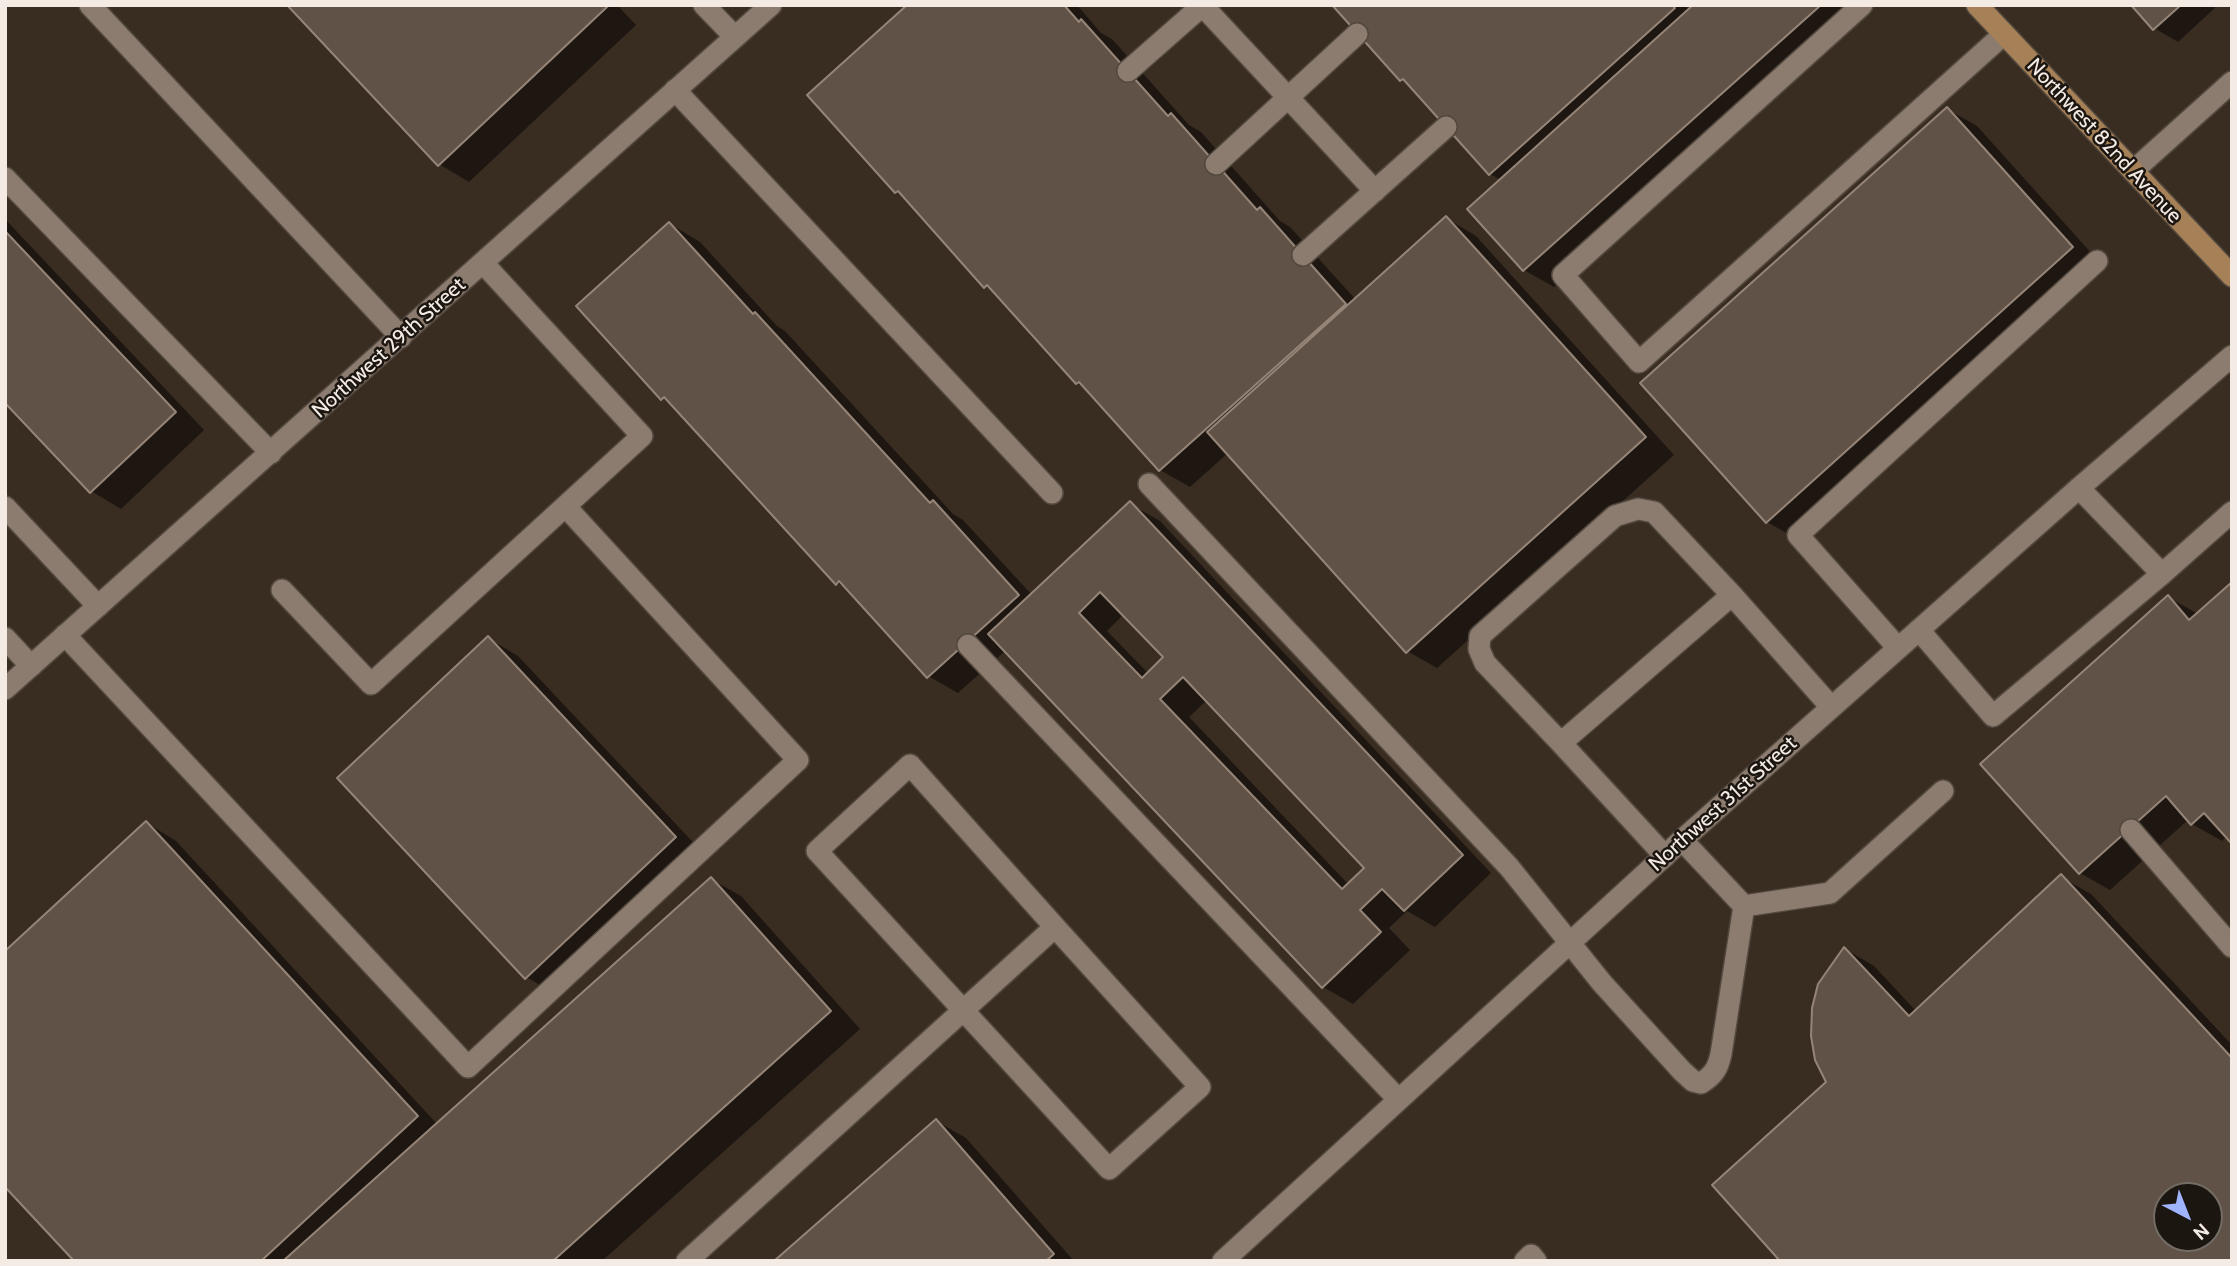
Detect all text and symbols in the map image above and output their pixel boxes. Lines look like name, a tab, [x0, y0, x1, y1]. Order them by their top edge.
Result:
street label: Northwest 82nd Avenue	[2021, 54, 2187, 228]
street label: Northwest 29th Street	[307, 273, 471, 423]
street label: Northwest 31st Street	[1644, 731, 1802, 877]
north arrow	[2153, 1182, 2223, 1252]
text: N	[2188, 1218, 2214, 1245]

